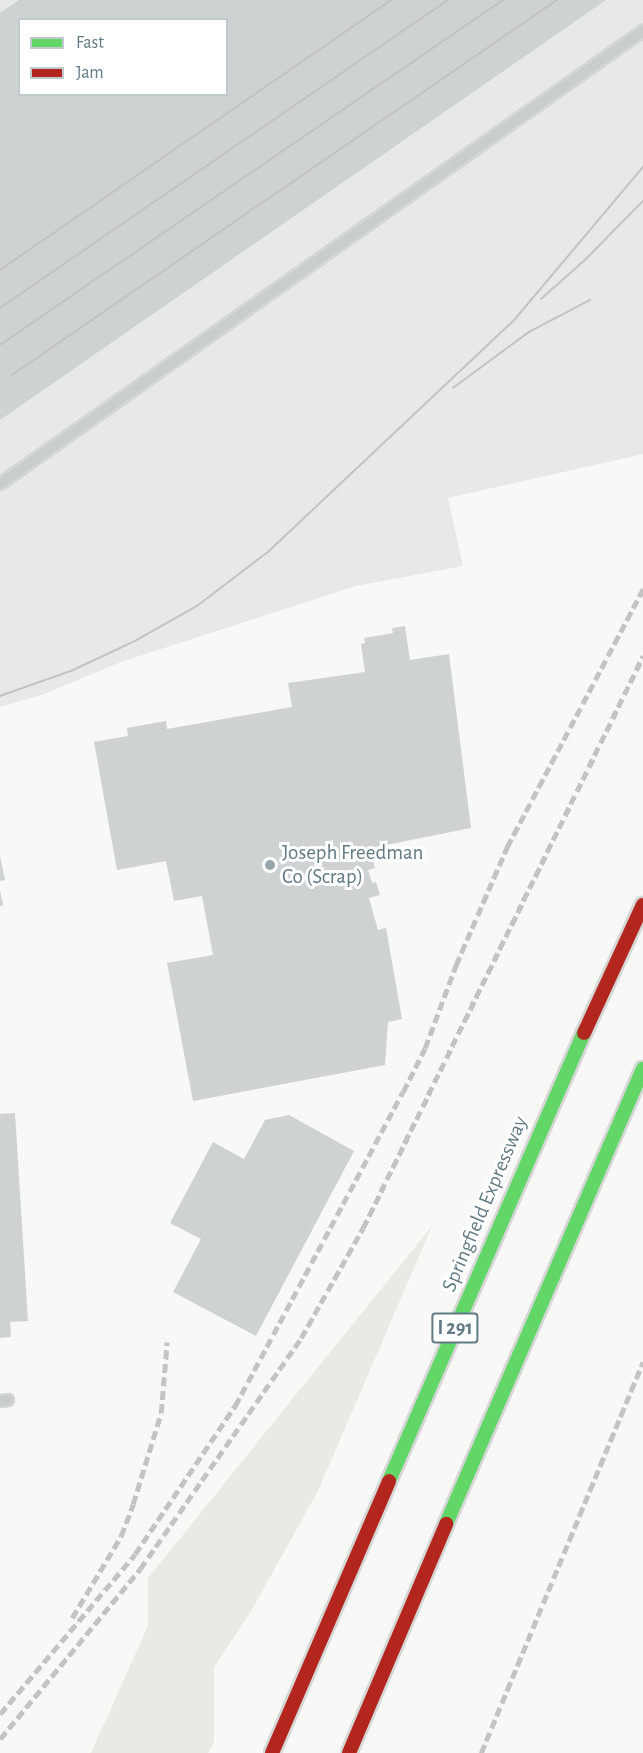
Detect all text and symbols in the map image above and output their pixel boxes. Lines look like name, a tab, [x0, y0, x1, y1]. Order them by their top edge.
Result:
legend	[18, 18, 228, 96]
text: Fast	[76, 34, 104, 52]
text: Jam	[76, 64, 104, 82]
place label: Joseph Freedman Co (Scrap)	[282, 840, 423, 890]
marker: Joseph Freedman Co (Scrap)	[263, 858, 277, 872]
street label: Springfield Expressway	[437, 1113, 533, 1295]
road number: I 291	[431, 1311, 479, 1345]

